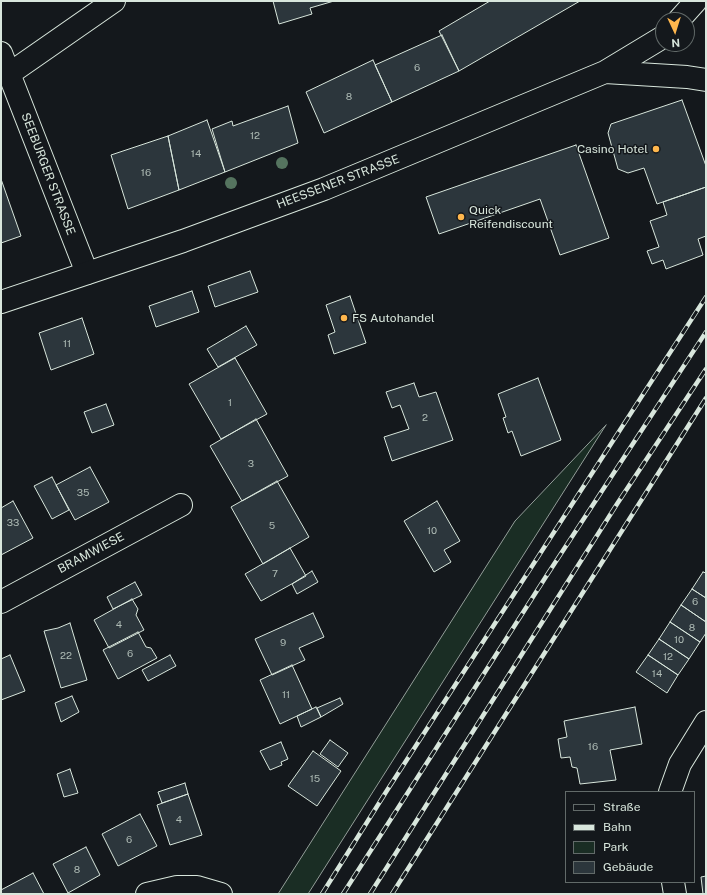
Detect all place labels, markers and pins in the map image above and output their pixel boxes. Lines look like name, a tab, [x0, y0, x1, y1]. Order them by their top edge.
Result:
place label: Casino Hotel	[577, 142, 648, 156]
marker: Casino Hotel	[651, 144, 661, 154]
place label: Quick Reifendiscount	[469, 203, 553, 231]
marker: Quick Reifendiscount	[456, 212, 466, 222]
place label: FS Autohandel	[352, 311, 435, 325]
marker: FS Autohandel	[339, 313, 349, 323]

